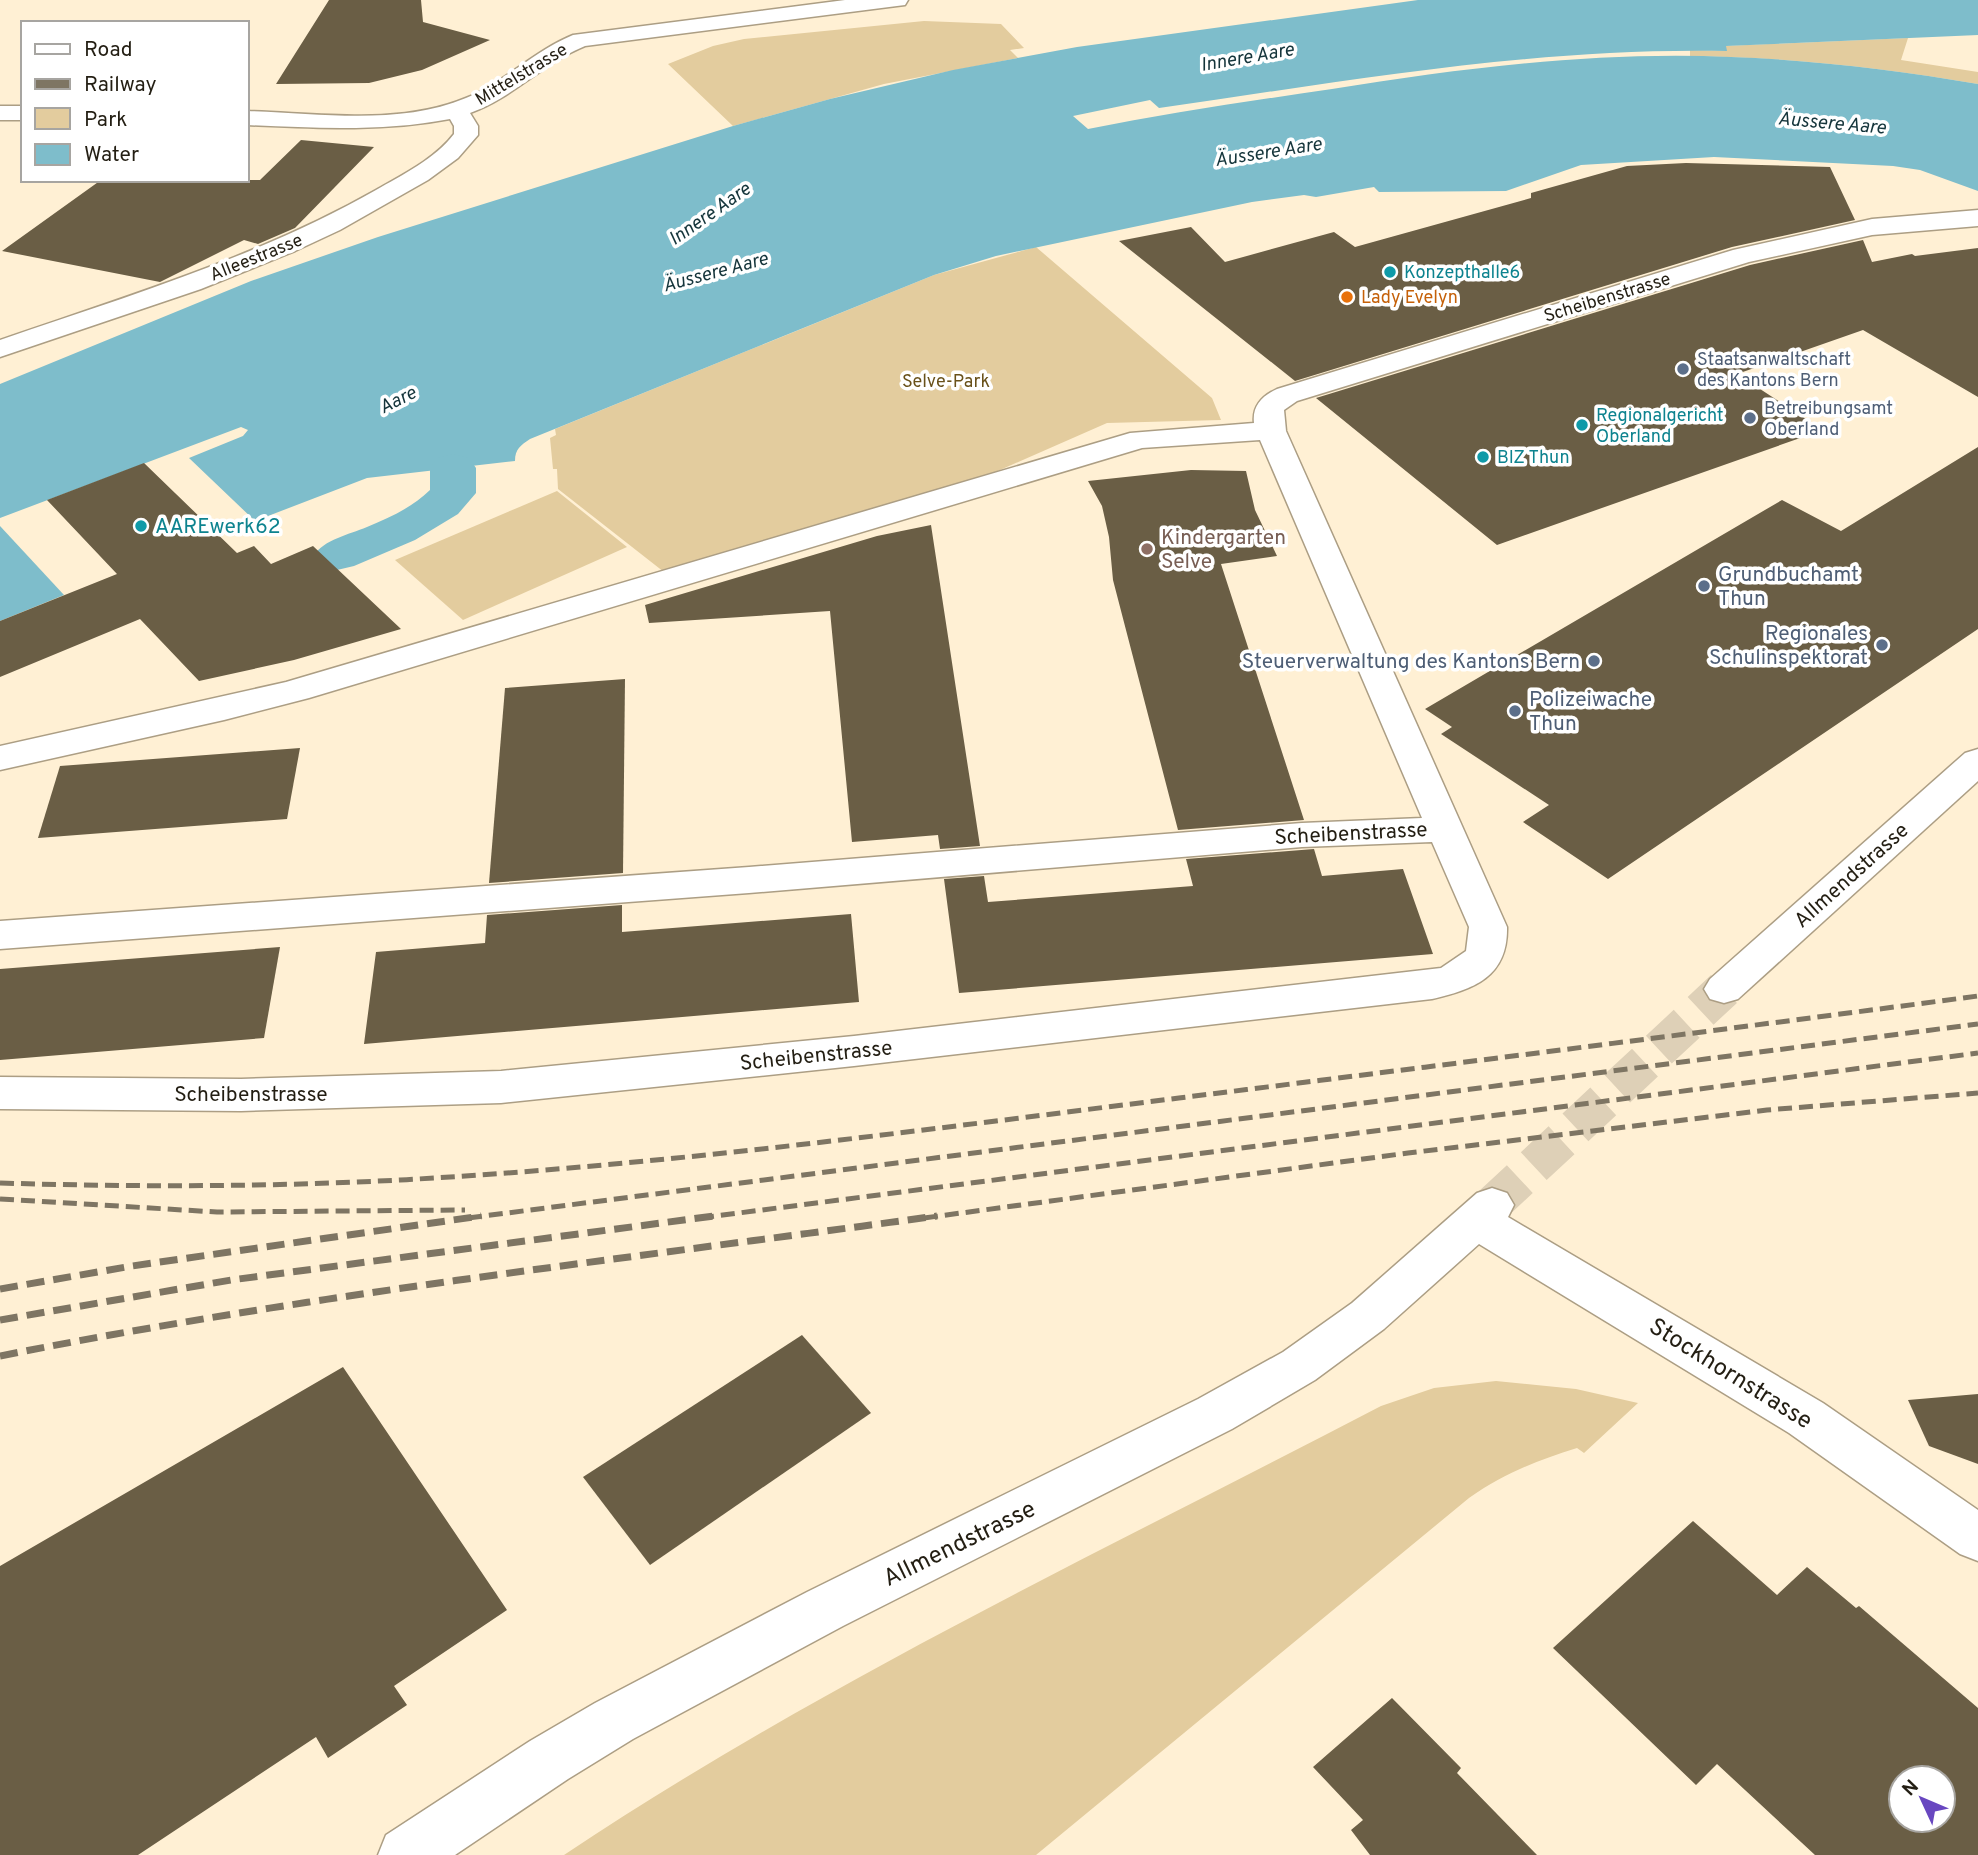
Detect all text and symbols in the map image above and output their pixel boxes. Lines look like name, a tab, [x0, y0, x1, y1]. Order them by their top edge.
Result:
legend	[21, 21, 248, 182]
text: Road	[84, 37, 133, 64]
water label: Innere Aare	[1199, 38, 1296, 78]
street label: Mittelstrasse	[472, 39, 572, 112]
text: Railway	[84, 72, 157, 99]
water label: Äussere Aare	[1777, 106, 1887, 141]
text: Park	[84, 107, 127, 134]
water label: Äussere Aare	[1213, 132, 1324, 173]
text: Water	[84, 142, 139, 169]
water label: Innere Aare	[665, 178, 756, 252]
street label: Alleestrasse	[207, 229, 306, 287]
water label: Äussere Aare	[660, 246, 771, 299]
place label: Konzepthalle6	[1404, 262, 1520, 285]
marker: Konzepthalle6	[1382, 264, 1398, 280]
street label: Scheibenstrasse	[1541, 268, 1674, 329]
place label: Lady Evelyn	[1361, 287, 1458, 310]
marker: Lady Evelyn	[1339, 289, 1355, 305]
place label: Staatsanwaltschaft des Kantons Bern	[1697, 349, 1851, 393]
marker: Staatsanwaltschaft des Kantons Bern	[1675, 361, 1691, 377]
park label: Selve-Park	[902, 371, 990, 394]
water label: Aare	[375, 381, 421, 420]
place label: Betreibungsamt Oberland	[1764, 398, 1893, 442]
place label: Regionalgericht Oberland	[1596, 405, 1724, 449]
marker: Betreibungsamt Oberland	[1742, 410, 1758, 426]
marker: Regionalgericht Oberland	[1574, 417, 1590, 433]
place label: BIZ Thun	[1497, 447, 1570, 470]
marker: BIZ Thun	[1475, 449, 1491, 465]
place label: AAREwerk62	[155, 514, 281, 541]
marker: AAREwerk62	[133, 518, 149, 534]
place label: Kindergarten Selve	[1161, 525, 1286, 576]
marker: Kindergarten Selve	[1139, 541, 1155, 557]
place label: Grundbuchamt Thun	[1718, 562, 1859, 613]
marker: Grundbuchamt Thun	[1696, 578, 1712, 594]
place label: Regionales Schulinspektorat	[1709, 621, 1868, 672]
marker: Regionales Schulinspektorat	[1874, 637, 1890, 653]
place label: Steuerverwaltung des Kantons Bern	[1242, 649, 1580, 676]
marker: Steuerverwaltung des Kantons Bern	[1586, 653, 1602, 669]
place label: Polizeiwache Thun	[1529, 687, 1652, 738]
marker: Polizeiwache Thun	[1507, 703, 1523, 719]
street label: Scheibenstrasse	[1274, 817, 1428, 852]
street label: Allmendstrasse	[1789, 818, 1915, 935]
street label: Scheibenstrasse	[739, 1035, 894, 1078]
street label: Scheibenstrasse	[174, 1082, 328, 1109]
street label: Stockhornstrasse	[1643, 1312, 1817, 1437]
street label: Allmendstrasse	[879, 1495, 1041, 1595]
north arrow	[1887, 1764, 1957, 1834]
text: N	[1898, 1775, 1925, 1802]

